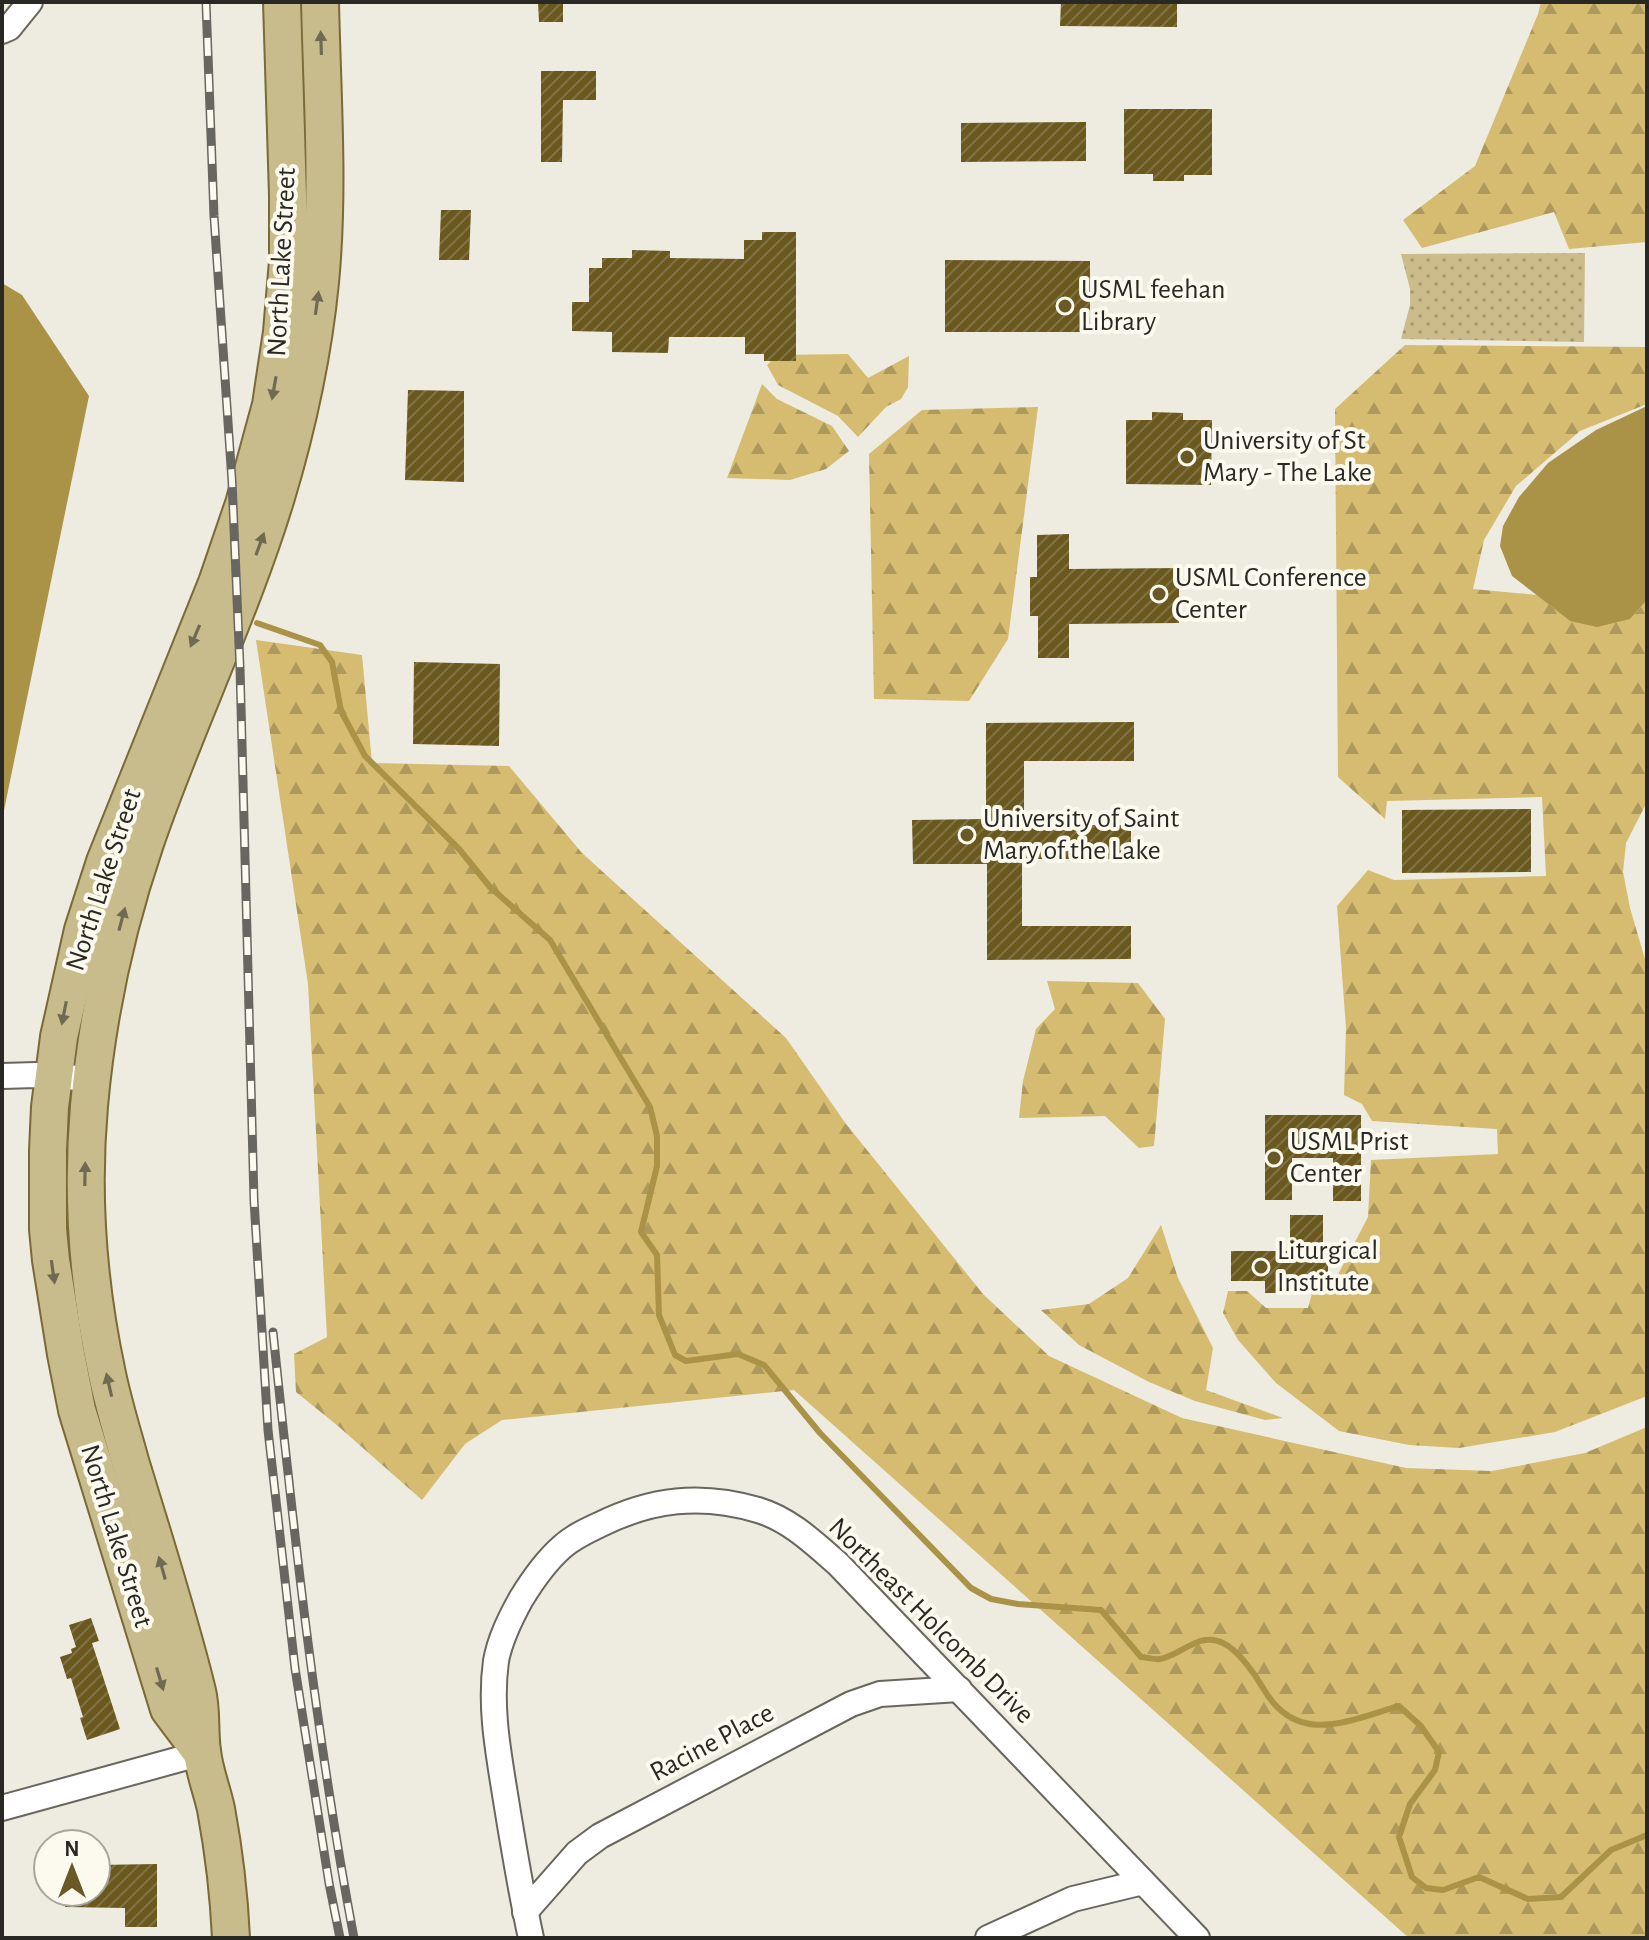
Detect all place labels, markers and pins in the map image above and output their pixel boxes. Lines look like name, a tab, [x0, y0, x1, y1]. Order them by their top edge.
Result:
place label: USML feehan Library	[1081, 276, 1226, 336]
marker: USML feehan Library	[1056, 297, 1074, 315]
place label: University of St Mary - The Lake	[1203, 427, 1372, 487]
marker: University of St Mary - The Lake	[1178, 448, 1196, 466]
place label: USML Conference Center	[1175, 564, 1367, 624]
marker: USML Conference Center	[1150, 585, 1168, 603]
place label: University of Saint Mary of the Lake	[983, 805, 1179, 865]
marker: University of Saint Mary of the Lake	[958, 826, 976, 844]
place label: USML Prist Center	[1290, 1128, 1408, 1188]
marker: USML Prist Center	[1265, 1149, 1283, 1167]
place label: Liturgical Institute	[1277, 1237, 1378, 1297]
marker: Liturgical Institute	[1252, 1258, 1270, 1276]

